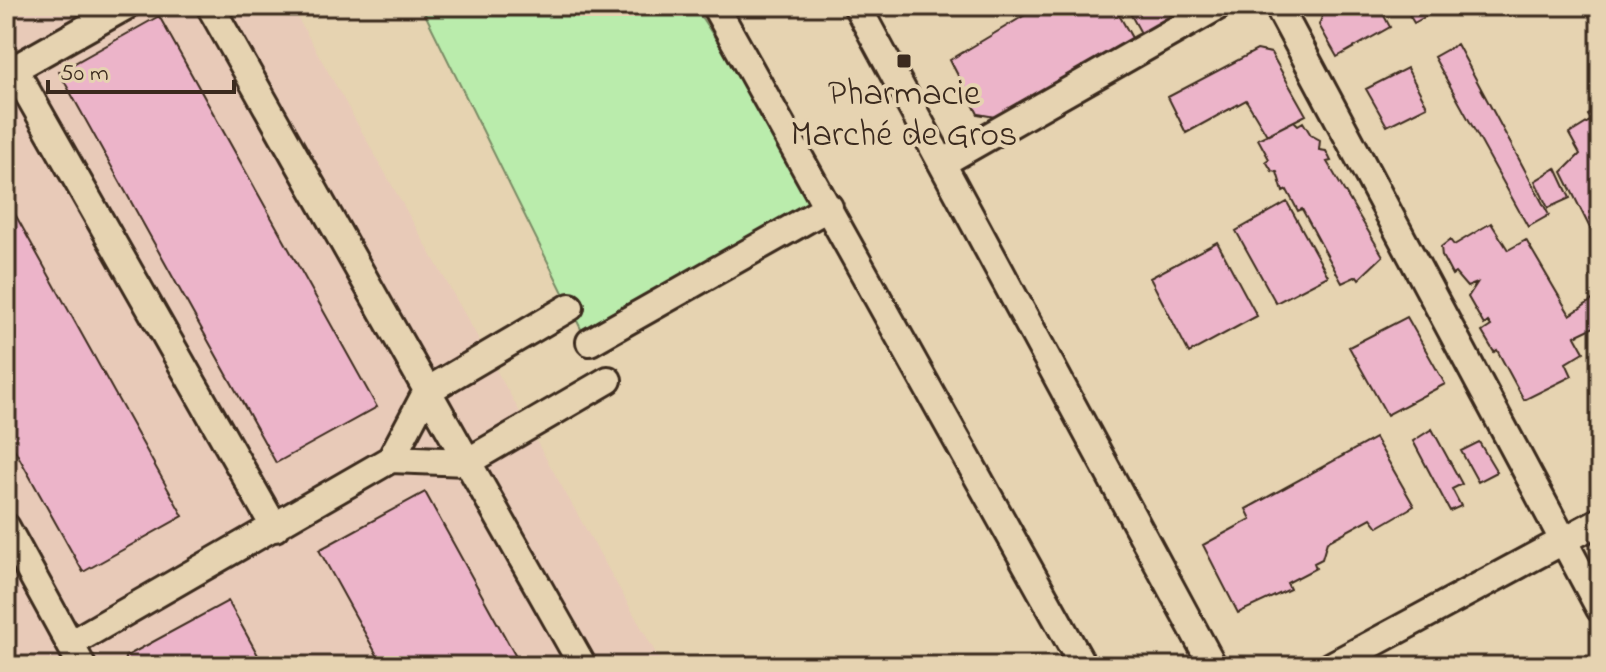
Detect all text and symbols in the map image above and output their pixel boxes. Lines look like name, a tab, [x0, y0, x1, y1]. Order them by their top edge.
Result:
scale bar	[48, 44, 234, 94]
marker: Pharmacie Marché de Gros	[895, 52, 913, 70]
text: 50 m	[60, 57, 109, 92]
place label: Pharmacie Marché de Gros	[791, 69, 1017, 163]

